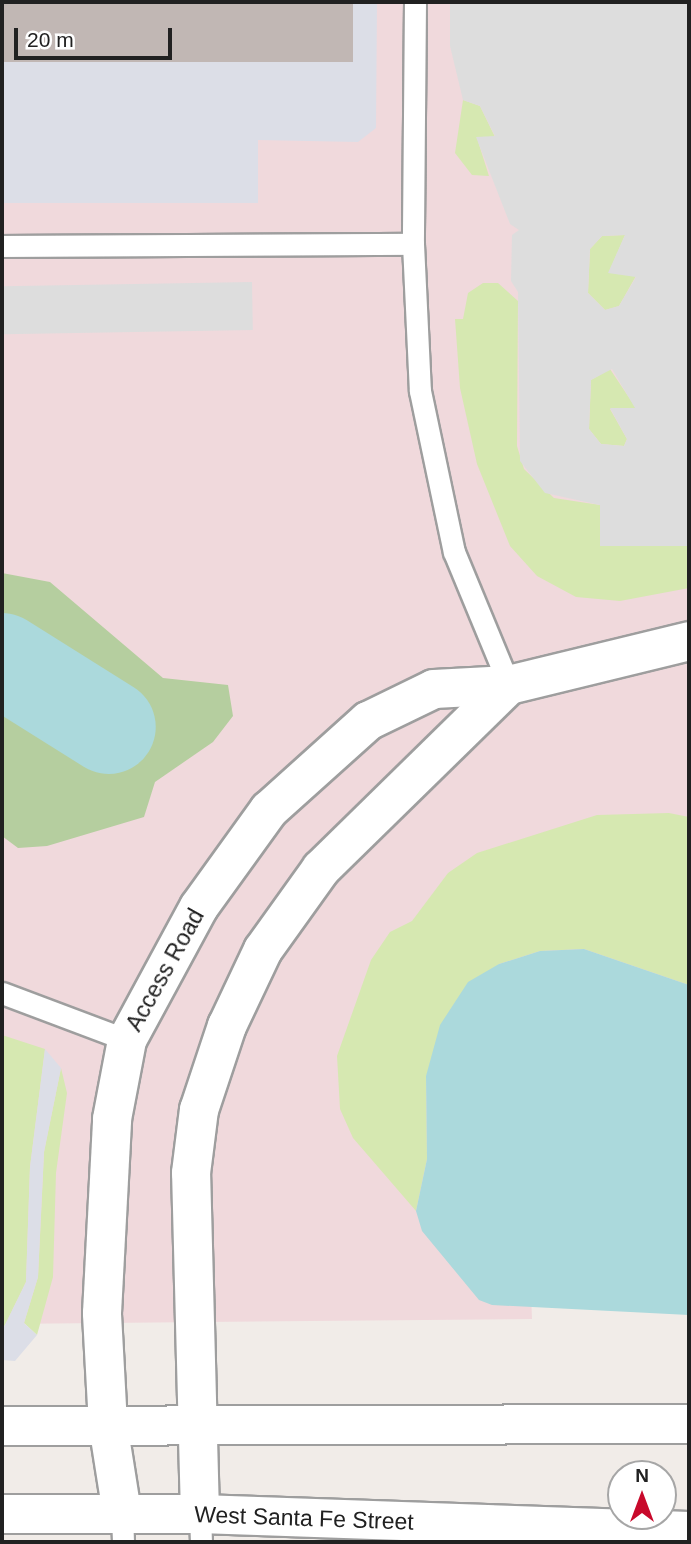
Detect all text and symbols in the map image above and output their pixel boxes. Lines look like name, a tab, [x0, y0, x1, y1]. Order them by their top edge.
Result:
scale bar	[18, 14, 175, 58]
text: 20 m	[27, 28, 74, 51]
street label: Access Road	[120, 904, 210, 1036]
north arrow	[607, 1460, 677, 1530]
text: N	[635, 1465, 649, 1486]
street label: West Santa Fe Street	[194, 1500, 414, 1536]

